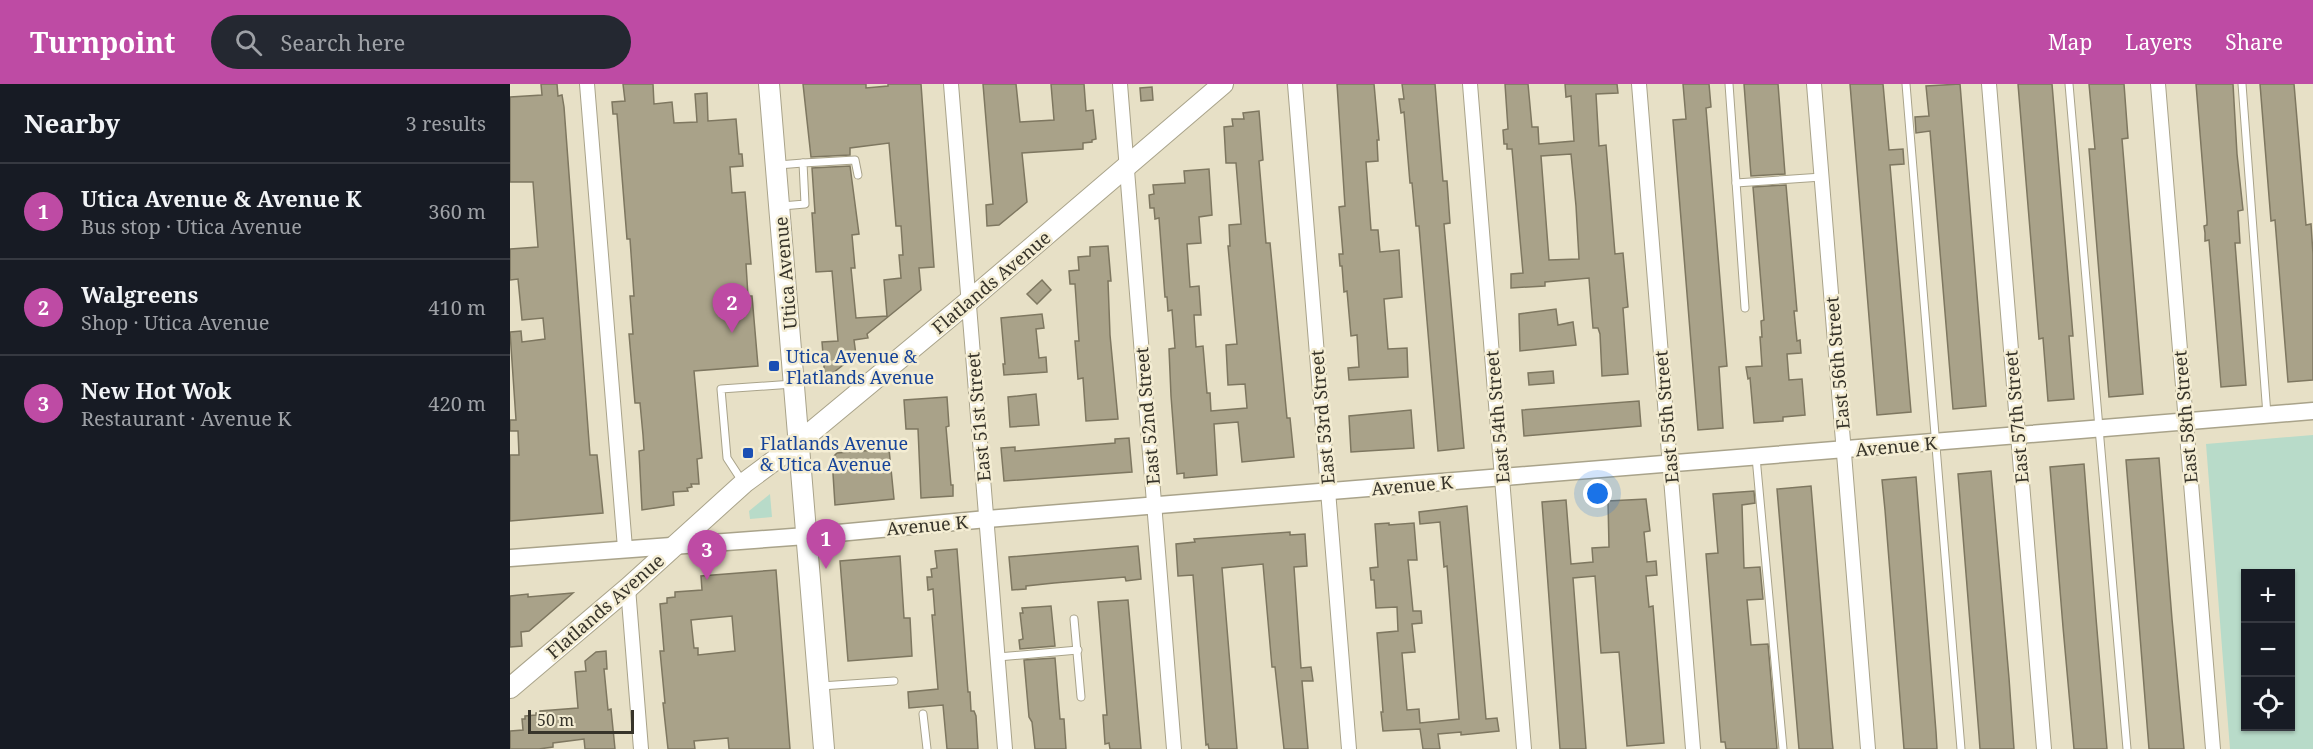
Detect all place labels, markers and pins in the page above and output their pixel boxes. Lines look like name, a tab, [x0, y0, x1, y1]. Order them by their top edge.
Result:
pin: 2	[712, 284, 752, 333]
place label: Utica Avenue & Flatlands Avenue	[786, 344, 934, 389]
marker: Utica Avenue & Flatlands Avenue	[767, 359, 781, 373]
place label: Flatlands Avenue & Utica Avenue	[760, 431, 908, 476]
marker: Flatlands Avenue & Utica Avenue	[741, 446, 755, 460]
pin: 1	[806, 520, 846, 569]
pin: 3	[688, 530, 726, 580]

